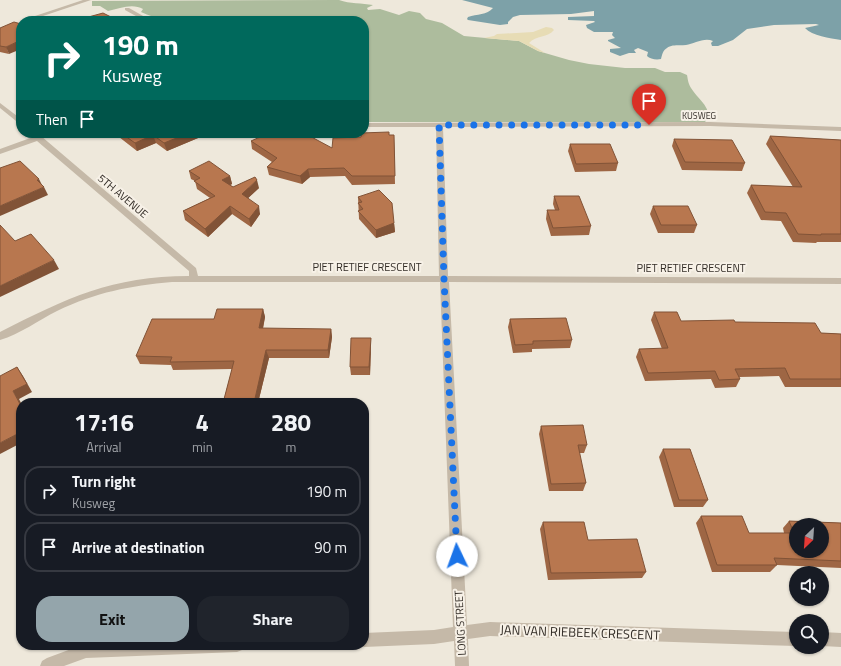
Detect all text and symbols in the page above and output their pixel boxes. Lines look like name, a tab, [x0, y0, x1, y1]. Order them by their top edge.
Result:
text: 190 m	[102, 23, 179, 66]
icon: right	[36, 32, 88, 84]
text: Kusweg	[102, 62, 162, 89]
pin	[632, 84, 666, 125]
icon: arrive	[638, 90, 660, 112]
text: Then	[36, 108, 68, 131]
icon: arrive	[76, 108, 98, 130]
street label: KUSWEG	[682, 109, 716, 122]
street label: 5TH AVENUE	[94, 170, 152, 222]
street label: PIET RETIEF CRESCENT	[312, 259, 422, 275]
street label: PIET RETIEF CRESCENT	[636, 260, 746, 276]
text: 17:16	[74, 404, 134, 440]
text: 4	[196, 404, 209, 440]
text: 280	[271, 404, 311, 440]
text: Arrival	[86, 437, 122, 457]
text: min	[192, 437, 213, 457]
text: m	[285, 437, 296, 457]
text: Turn right	[72, 470, 136, 493]
icon: right	[38, 480, 60, 502]
text: 190 m	[306, 480, 347, 503]
text: Kusweg	[72, 493, 115, 513]
north arrow	[789, 518, 829, 558]
map controls	[789, 518, 829, 654]
position arrow	[436, 535, 478, 577]
icon: arrive	[38, 536, 60, 558]
text: Arrive at destination	[72, 536, 205, 559]
text: 90 m	[314, 536, 347, 559]
button: sound	[789, 566, 829, 606]
street label: LONG STREET	[450, 590, 470, 656]
button: Exit	[36, 596, 189, 642]
button: Share	[197, 596, 349, 642]
button: search	[789, 614, 829, 654]
street label: JAN VAN RIEBEEK CRESCENT	[500, 619, 660, 645]

